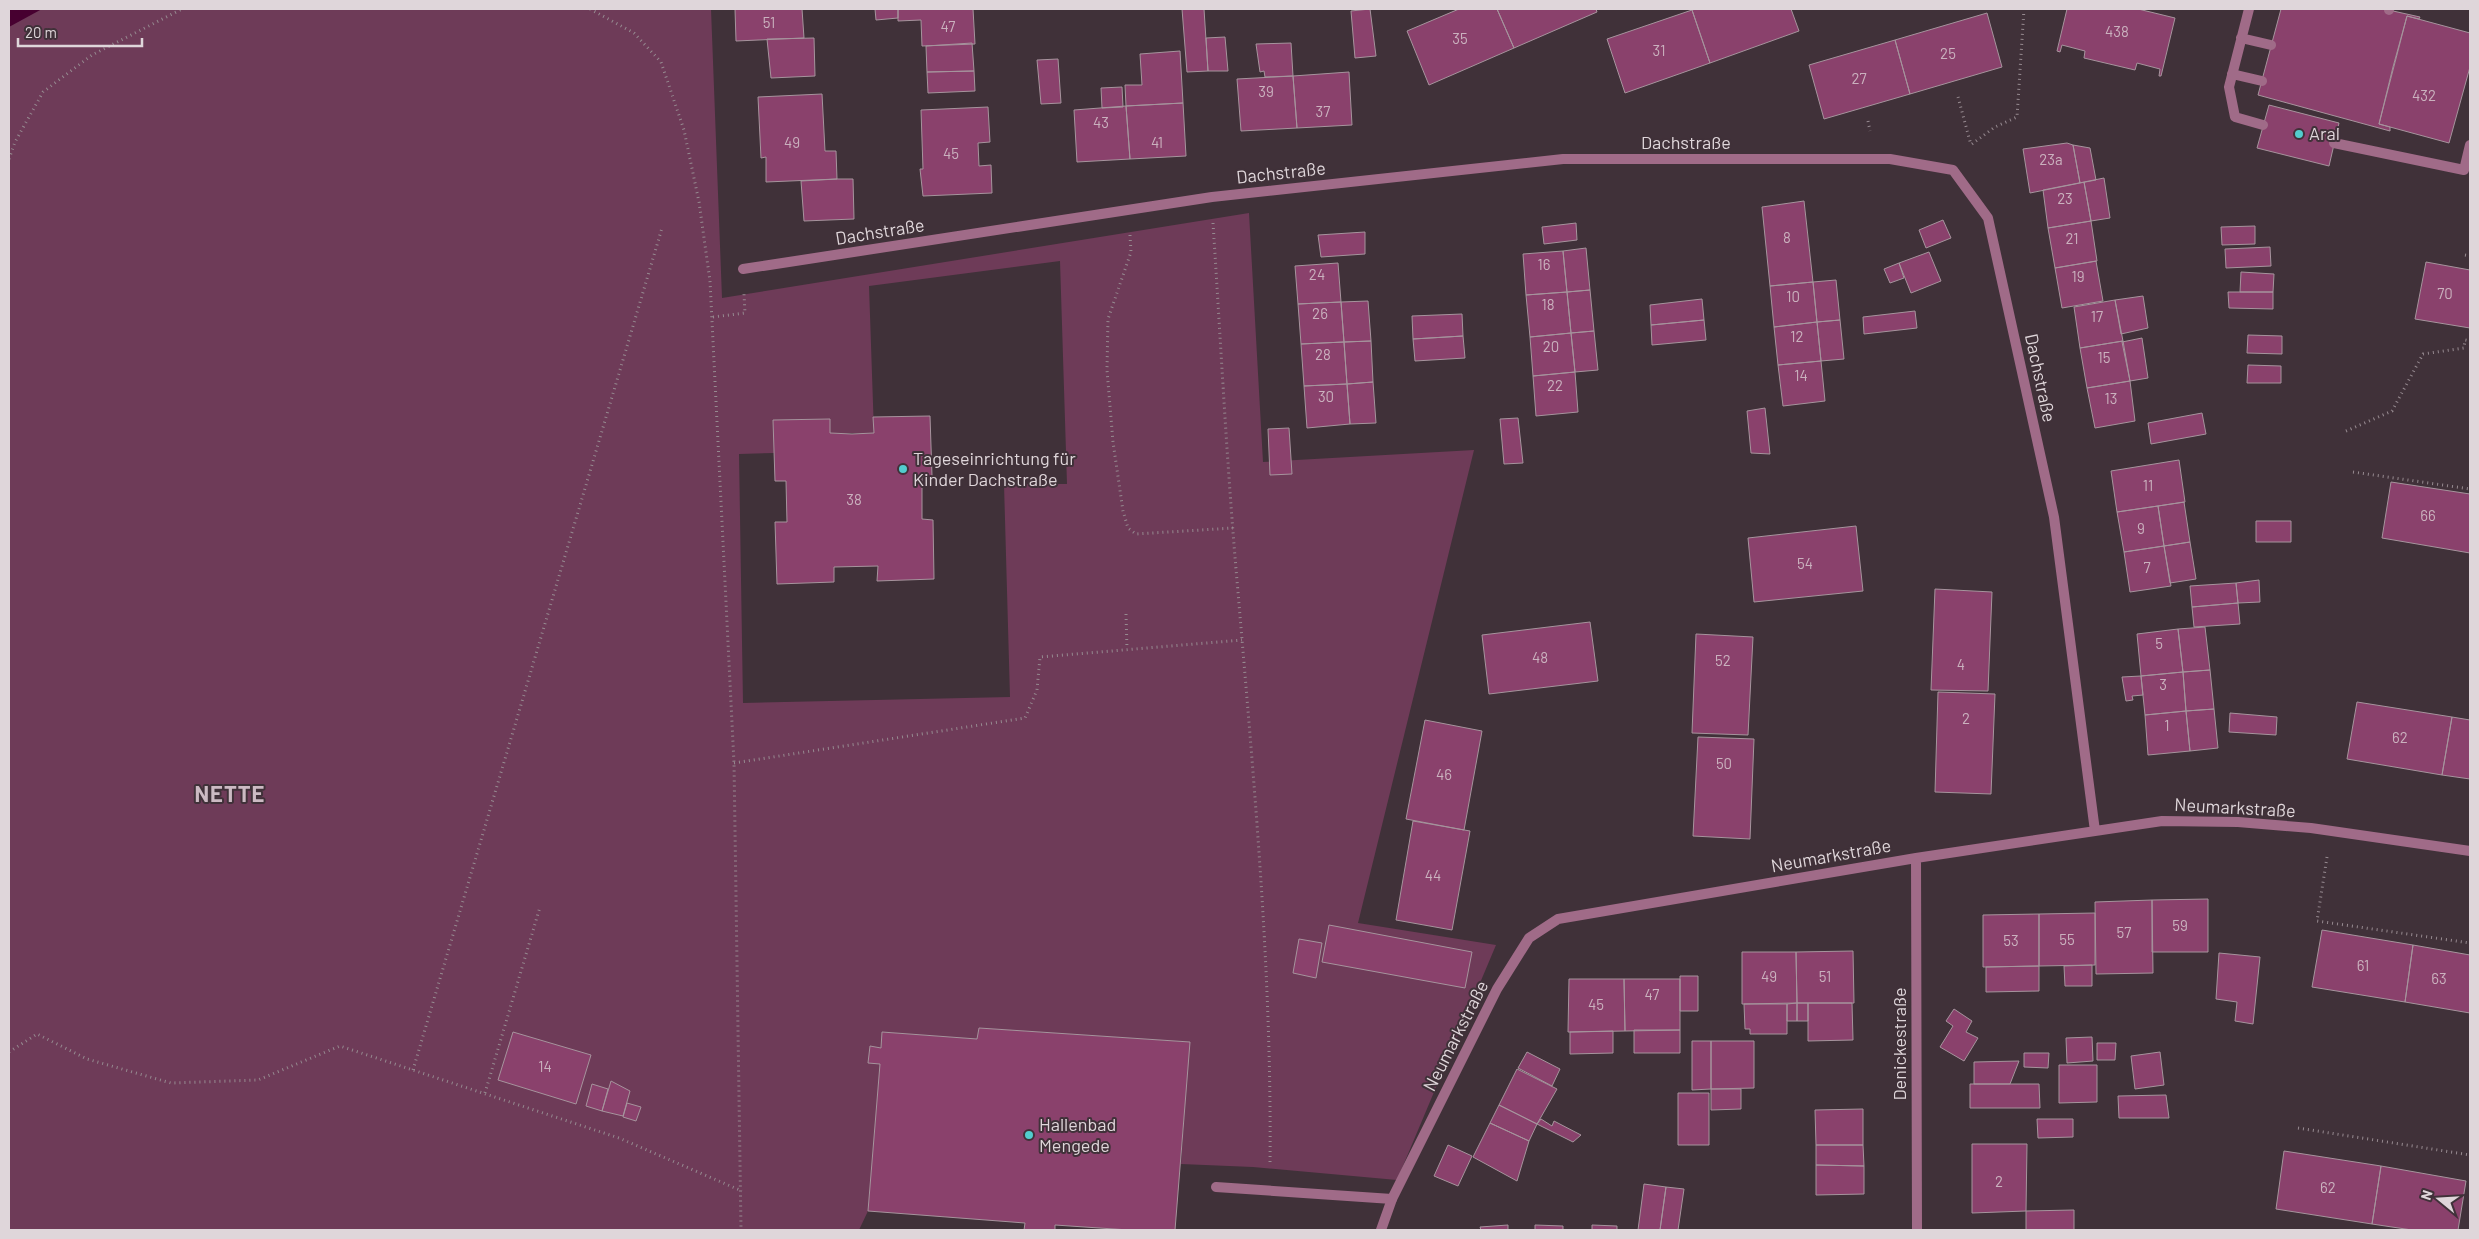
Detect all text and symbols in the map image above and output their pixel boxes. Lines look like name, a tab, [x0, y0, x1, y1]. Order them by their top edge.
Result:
house number: 51	[763, 13, 775, 31]
scale bar	[18, 15, 141, 47]
house number: 47	[941, 17, 955, 35]
house number: 438	[2105, 22, 2129, 40]
text: 20 m	[25, 23, 57, 41]
house number: 35	[1452, 29, 1468, 47]
house number: 31	[1653, 41, 1665, 59]
house number: 25	[1940, 44, 1956, 62]
house number: 27	[1851, 69, 1867, 87]
house number: 39	[1258, 82, 1274, 100]
house number: 432	[2412, 86, 2436, 104]
house number: 37	[1316, 102, 1330, 120]
house number: 43	[1093, 113, 1109, 131]
place label: Aral	[2309, 122, 2340, 144]
marker: Aral	[2293, 128, 2305, 140]
street label: Dachstraße	[1641, 131, 1731, 153]
house number: 49	[784, 133, 800, 151]
house number: 41	[1151, 133, 1163, 151]
house number: 45	[943, 144, 959, 162]
house number: 23a	[2039, 150, 2063, 168]
street label: Dachstraße	[1235, 156, 1327, 188]
house number: 23	[2057, 189, 2073, 207]
street label: Dachstraße	[834, 213, 926, 249]
house number: 8	[1783, 228, 1791, 246]
house number: 21	[2065, 229, 2079, 247]
house number: 16	[1538, 255, 1550, 273]
house number: 24	[1309, 265, 1325, 283]
house number: 19	[2071, 267, 2085, 285]
house number: 70	[2437, 284, 2453, 302]
house number: 10	[1786, 287, 1800, 305]
house number: 18	[1541, 295, 1555, 313]
house number: 26	[1312, 304, 1328, 322]
house number: 17	[2091, 307, 2103, 325]
house number: 12	[1790, 327, 1804, 345]
street label: Dachstraße	[2021, 332, 2061, 424]
house number: 20	[1543, 337, 1559, 355]
house number: 28	[1315, 345, 1331, 363]
house number: 15	[2098, 348, 2110, 366]
house number: 14	[1794, 366, 1808, 384]
house number: 22	[1547, 376, 1563, 394]
house number: 30	[1318, 387, 1334, 405]
house number: 13	[2105, 389, 2117, 407]
place label: Tageseinrichtung für Kinder Dachstraße	[913, 447, 1076, 490]
marker: Tageseinrichtung für Kinder Dachstraße	[897, 463, 909, 475]
house number: 11	[2143, 476, 2153, 494]
house number: 38	[846, 490, 862, 508]
house number: 66	[2420, 506, 2436, 524]
house number: 9	[2137, 519, 2145, 537]
house number: 54	[1797, 554, 1813, 572]
house number: 7	[2143, 558, 2151, 576]
house number: 5	[2155, 634, 2163, 652]
house number: 48	[1532, 648, 1548, 666]
house number: 52	[1715, 651, 1731, 669]
house number: 4	[1957, 655, 1965, 673]
house number: 3	[2159, 675, 2167, 693]
house number: 2	[1962, 709, 1970, 727]
house number: 1	[2164, 716, 2170, 734]
house number: 62	[2392, 728, 2408, 746]
house number: 50	[1716, 754, 1732, 772]
house number: 46	[1436, 765, 1452, 783]
district label: NETTE	[195, 780, 265, 806]
street label: Neumarkstraße	[2174, 793, 2296, 821]
street label: Neumarkstraße	[1769, 834, 1893, 876]
house number: 44	[1425, 866, 1441, 884]
house number: 59	[2172, 916, 2188, 934]
house number: 57	[2117, 923, 2131, 941]
house number: 55	[2059, 930, 2075, 948]
house number: 53	[2003, 931, 2019, 949]
house number: 61	[2357, 956, 2369, 974]
house number: 49	[1761, 967, 1777, 985]
house number: 51	[1819, 967, 1831, 985]
house number: 63	[2431, 969, 2447, 987]
street label: Neumarkstraße	[1418, 976, 1492, 1095]
house number: 47	[1645, 985, 1659, 1003]
street label: Denickestraße	[1888, 987, 1910, 1101]
house number: 45	[1588, 995, 1604, 1013]
house number: 14	[538, 1057, 552, 1075]
place label: Hallenbad Mengede	[1039, 1113, 1116, 1156]
marker: Hallenbad Mengede	[1023, 1129, 1035, 1141]
house number: 2	[1995, 1172, 2003, 1190]
north arrow	[2414, 1174, 2464, 1224]
house number: 62	[2320, 1178, 2336, 1196]
text: N	[2417, 1188, 2436, 1202]

